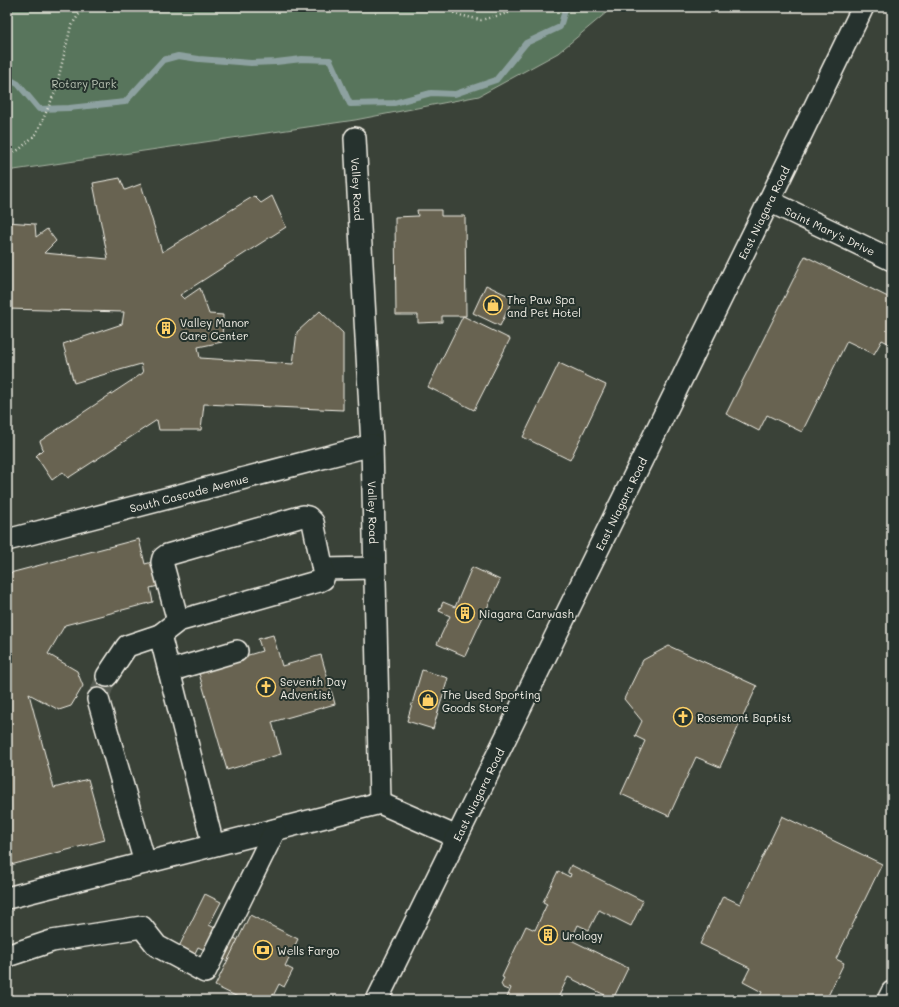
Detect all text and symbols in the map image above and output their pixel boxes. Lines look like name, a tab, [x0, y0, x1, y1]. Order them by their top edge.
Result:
park label: Rotary Park	[52, 76, 117, 91]
street label: Valley Road	[349, 157, 367, 221]
street label: East Niagara Road	[734, 164, 792, 262]
street label: Saint Mary's Drive	[783, 202, 878, 259]
place label: The Paw Spa and Pet Hotel	[507, 292, 581, 320]
shop icon: The Paw Spa and Pet Hotel	[482, 294, 504, 316]
place label: Valley Manor Care Center	[180, 315, 249, 343]
building icon: Valley Manor Care Center	[155, 317, 177, 339]
street label: East Niagara Road	[591, 454, 650, 553]
street label: South Cascade Avenue	[128, 470, 250, 515]
street label: Valley Road	[365, 481, 382, 544]
building icon: Niagara Carwash	[454, 602, 476, 624]
place label: Niagara Carwash	[479, 606, 574, 621]
place label: Seventh Day Adventist	[280, 674, 347, 702]
church icon: Seventh Day Adventist	[255, 676, 277, 698]
place label: The Used Sporting Goods Store	[442, 687, 540, 715]
shop icon: The Used Sporting Goods Store	[417, 689, 439, 711]
church icon: Rosemont Baptist	[672, 706, 694, 728]
place label: Rosemont Baptist	[697, 710, 791, 725]
street label: East Niagara Road	[449, 745, 507, 843]
building icon: Urology	[537, 924, 559, 946]
place label: Urology	[562, 928, 603, 943]
bank icon: Wells Fargo	[252, 939, 274, 961]
place label: Wells Fargo	[277, 943, 340, 958]

